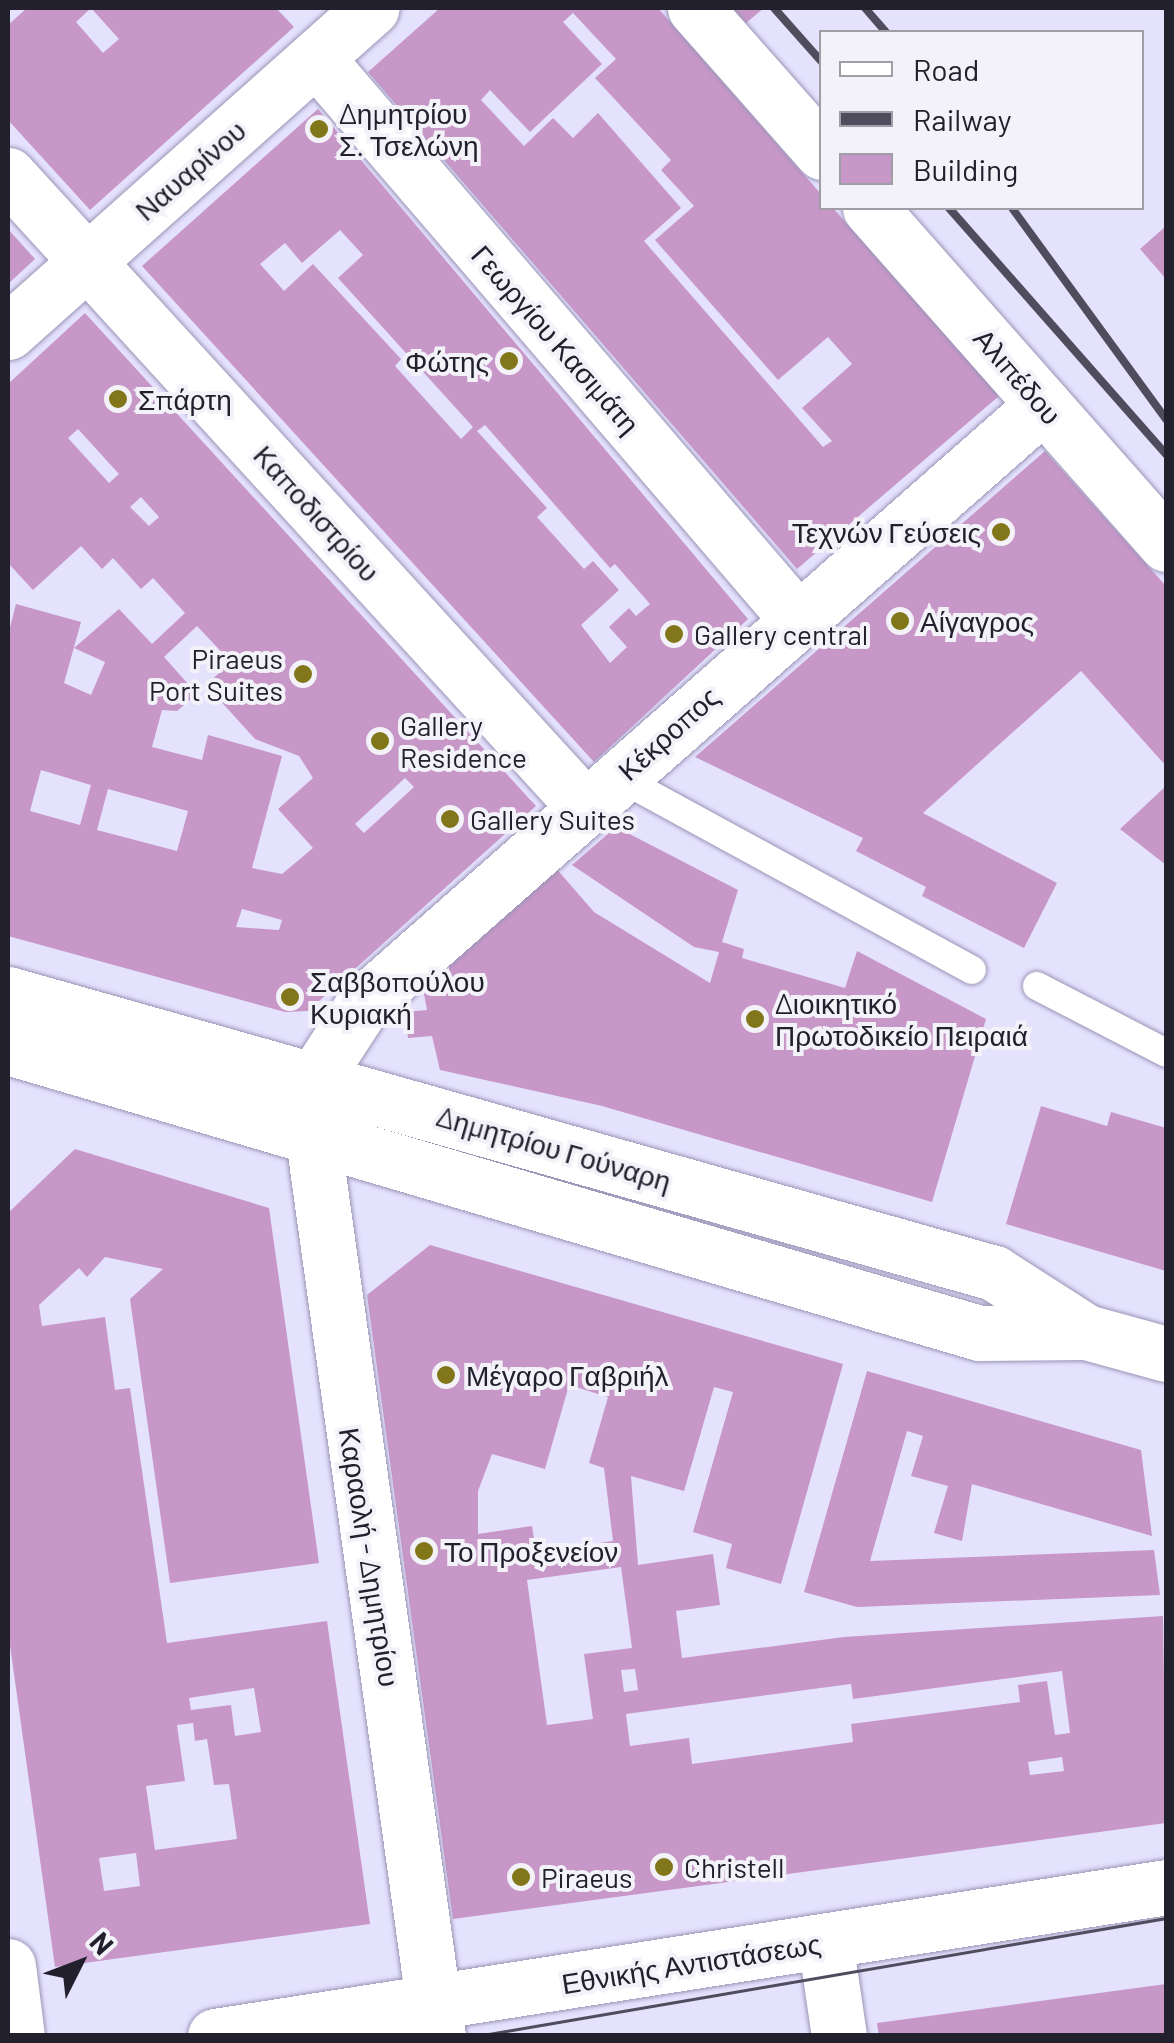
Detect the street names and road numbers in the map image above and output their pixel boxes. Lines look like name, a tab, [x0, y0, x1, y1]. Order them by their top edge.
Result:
street label: Ναυαρίνου	[128, 113, 252, 227]
street label: Γεωργίου Κασιμάτη	[465, 238, 647, 440]
street label: Αλιπέδου	[967, 321, 1069, 431]
street label: Καποδιστρίου	[247, 438, 387, 588]
street label: Κέκροπος	[611, 679, 725, 787]
street label: Δημητρίου Γούναρη	[433, 1099, 675, 1197]
street label: Καραολή - Δημητρίου	[333, 1425, 407, 1689]
street label: Εθνικής Αντιστάσεως	[559, 1926, 823, 2000]

